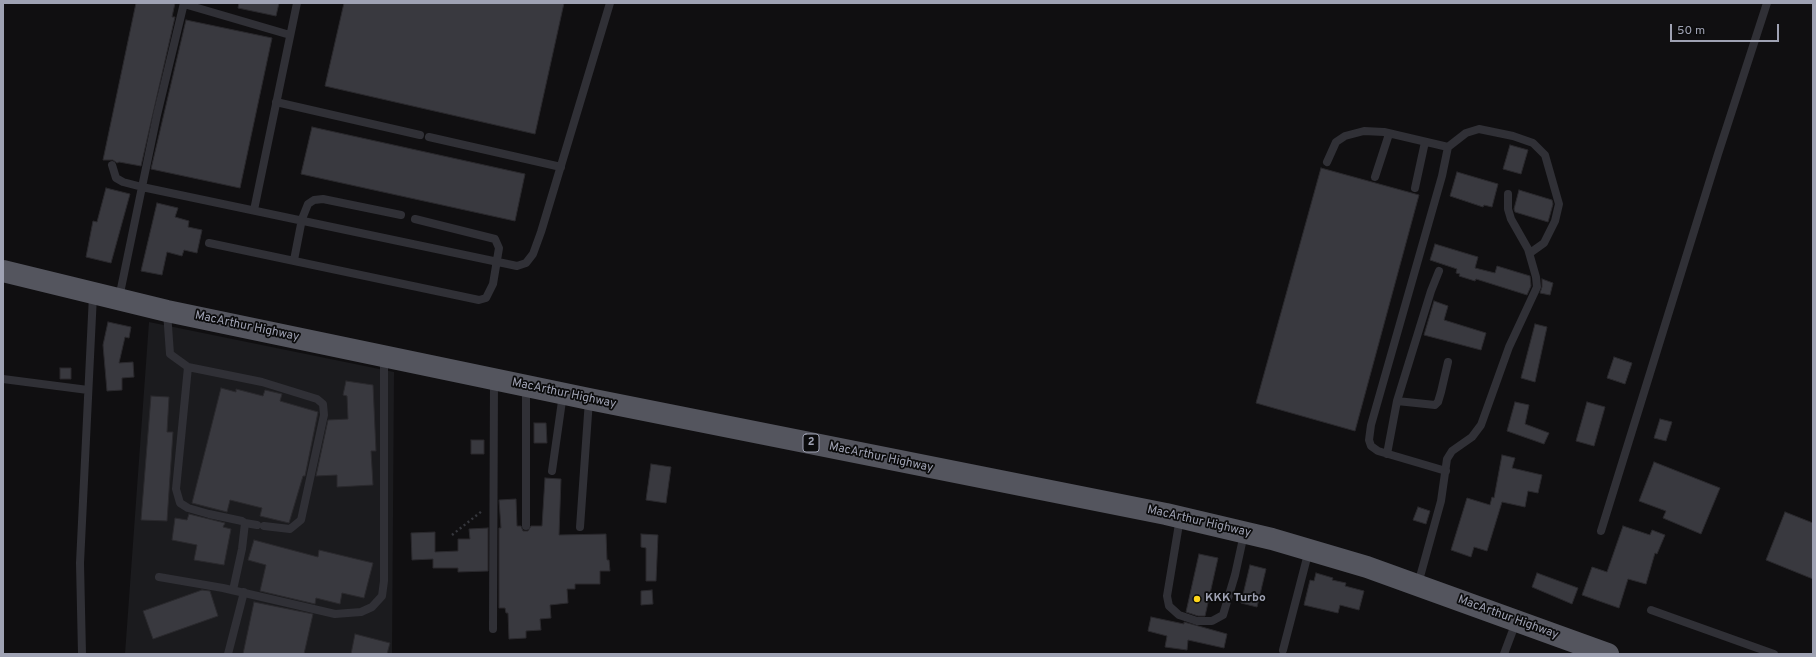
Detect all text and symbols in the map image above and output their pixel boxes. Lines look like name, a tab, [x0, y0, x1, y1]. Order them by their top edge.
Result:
scale bar	[1672, 16, 1781, 42]
text: 50 m	[1677, 23, 1705, 39]
street label: MacArthur Highway	[194, 309, 300, 345]
street label: MacArthur Highway	[511, 376, 617, 412]
road number: 2	[803, 434, 819, 452]
street label: MacArthur Highway	[828, 440, 934, 476]
street label: MacArthur Highway	[1146, 503, 1252, 541]
place label: KKK Turbo	[1205, 592, 1266, 606]
street label: MacArthur Highway	[1456, 593, 1560, 643]
marker: KKK Turbo	[1192, 594, 1202, 604]

